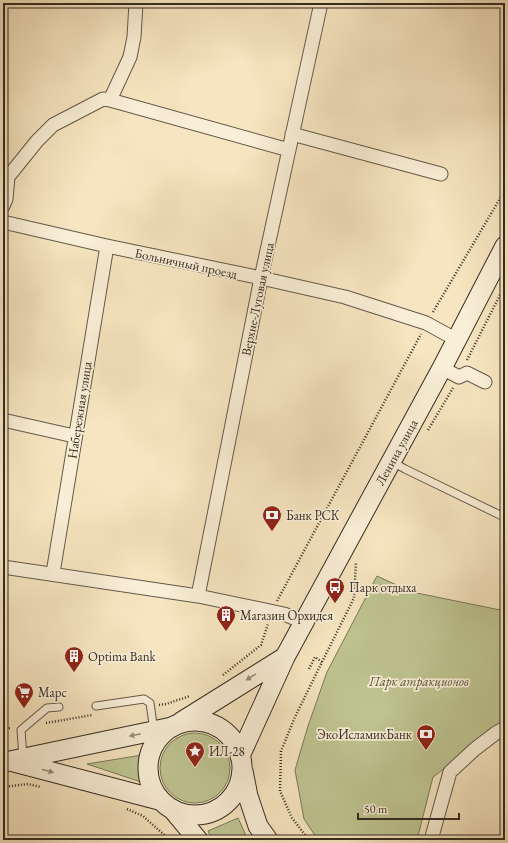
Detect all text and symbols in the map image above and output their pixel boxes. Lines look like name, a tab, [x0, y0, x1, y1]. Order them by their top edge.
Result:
street label: Верхне-Луговая улица	[237, 240, 278, 357]
street label: Больничный проезд	[133, 244, 239, 283]
street label: Набережная улица	[63, 359, 96, 460]
street label: Ленина улица	[371, 416, 422, 488]
bank icon: Банк РСК	[261, 504, 283, 532]
place label: Банк РСК	[286, 507, 340, 524]
bus stop icon: Парк отдыха	[324, 576, 346, 604]
place label: Парк отдыха	[349, 579, 417, 596]
building icon: Магазин Орхидея	[215, 604, 237, 632]
place label: Магазин Орхидея	[240, 607, 333, 624]
building icon: Optima Bank	[63, 645, 85, 673]
place label: Optima Bank	[88, 648, 157, 665]
park label: Парк атракционов	[368, 673, 469, 690]
one-way arrow	[245, 674, 257, 681]
supermarket icon: Марс	[13, 681, 35, 709]
place label: Марс	[38, 684, 67, 701]
bank icon: ЭкоИсламикБанк	[415, 723, 437, 751]
place label: ЭкоИсламикБанк	[317, 726, 413, 743]
one-way arrow	[128, 732, 141, 738]
place icon: ИЛ-28	[184, 740, 206, 768]
place label: ИЛ-28	[209, 743, 245, 760]
one-way arrow	[42, 768, 54, 774]
scale bar	[358, 795, 459, 821]
text: 50 m	[364, 801, 388, 817]

